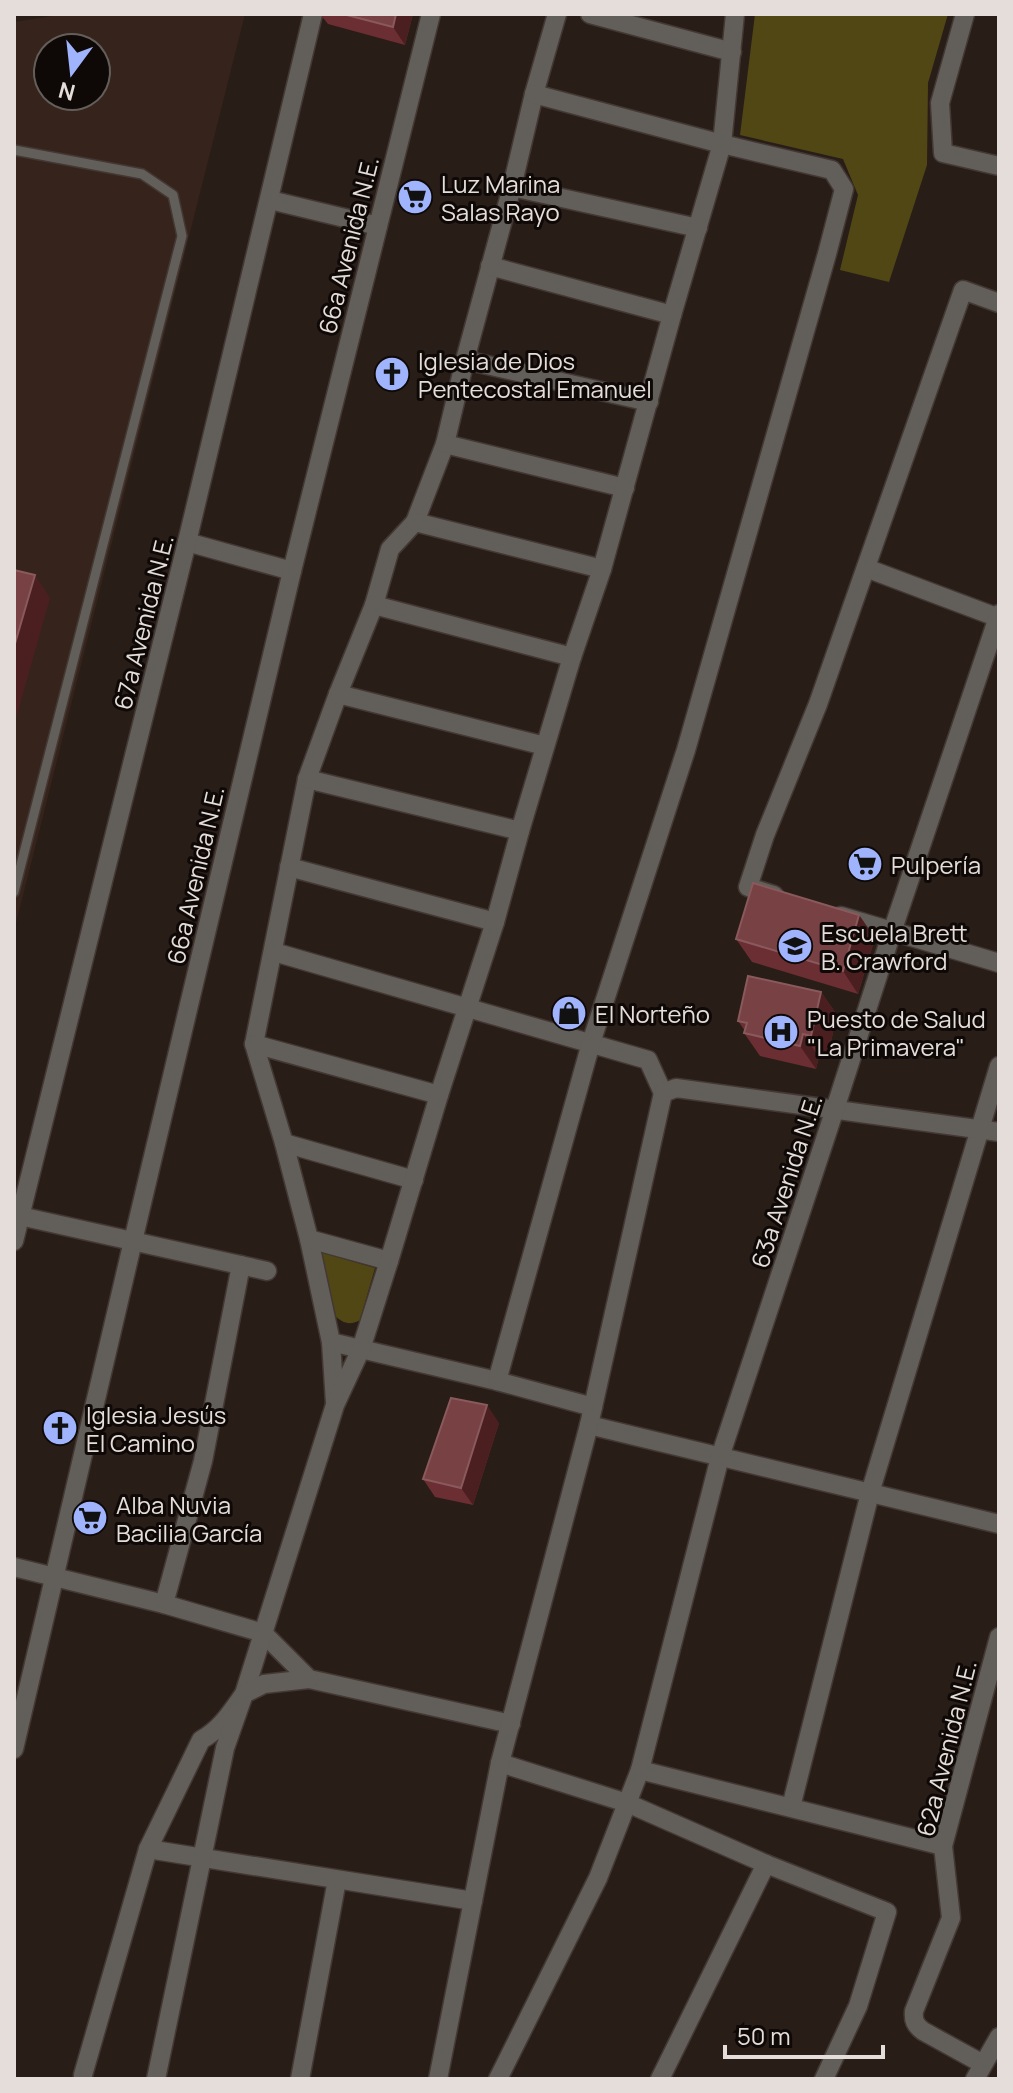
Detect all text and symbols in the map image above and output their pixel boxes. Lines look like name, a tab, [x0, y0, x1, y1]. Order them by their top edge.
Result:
north arrow	[32, 32, 112, 112]
text: N	[55, 75, 78, 108]
street label: 66a Avenida N.E.	[310, 153, 386, 337]
place label: Luz Marina Salas Rayo	[441, 167, 560, 228]
supermarket icon: Luz Marina Salas Rayo	[396, 178, 434, 216]
place label: Iglesia de Dios Pentecostal Emanuel	[418, 344, 652, 405]
church icon: Iglesia de Dios Pentecostal Emanuel	[373, 355, 411, 393]
street label: 67a Avenida N.E.	[105, 531, 181, 713]
street label: 66a Avenida N.E.	[158, 783, 232, 967]
supermarket icon: Pulpería	[846, 845, 884, 883]
place label: Pulpería	[891, 848, 981, 881]
place label: Escuela Brett B. Crawford	[821, 916, 968, 977]
school or university icon: Escuela Brett B. Crawford	[776, 927, 814, 965]
shop icon: El Norteño	[550, 994, 588, 1032]
place label: El Norteño	[595, 997, 710, 1030]
place label: Puesto de Salud "La Primavera"	[807, 1002, 986, 1063]
hospital icon: Puesto de Salud "La Primavera"	[762, 1013, 800, 1051]
street label: 63a Avenida N.E.	[742, 1090, 830, 1272]
place label: Iglesia Jesús El Camino	[86, 1398, 226, 1459]
church icon: Iglesia Jesús El Camino	[41, 1409, 79, 1447]
place label: Alba Nuvia Bacilia García	[116, 1488, 262, 1549]
supermarket icon: Alba Nuvia Bacilia García	[71, 1499, 109, 1537]
street label: 62a Avenida N.E.	[908, 1656, 984, 1840]
scale bar	[725, 2009, 883, 2059]
text: 50 m	[737, 2019, 791, 2052]

